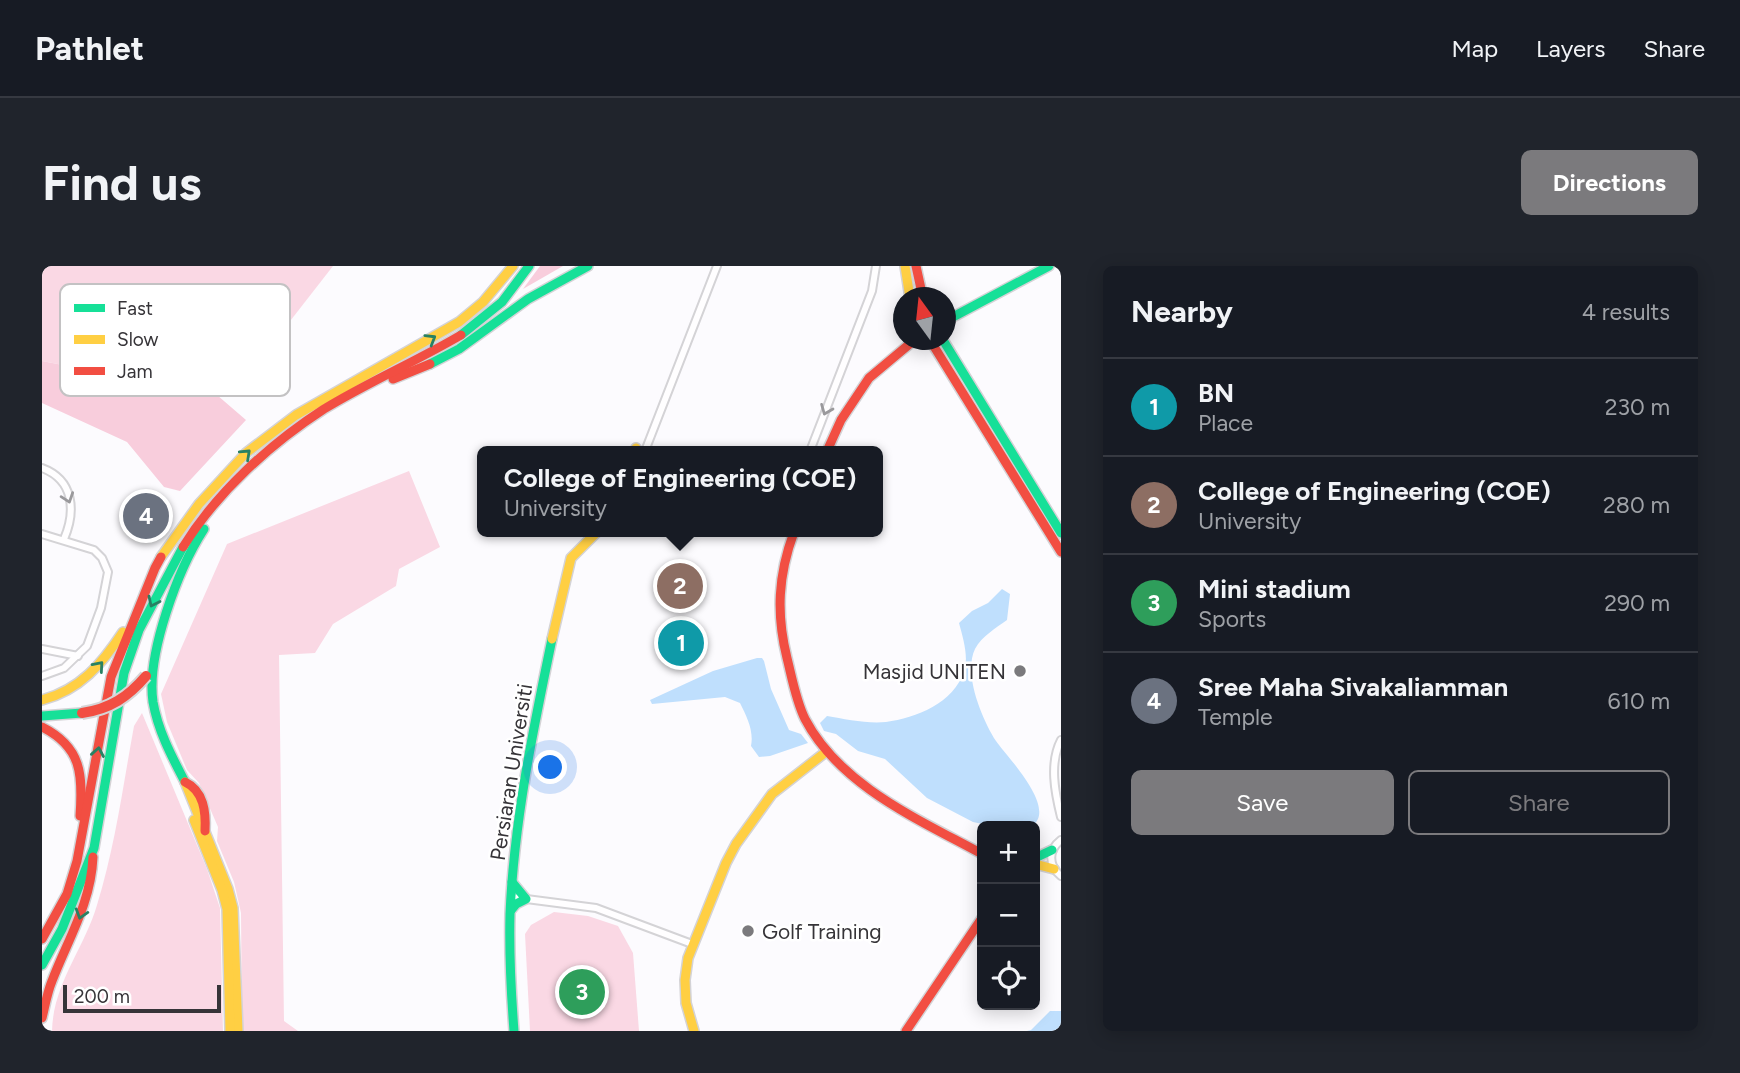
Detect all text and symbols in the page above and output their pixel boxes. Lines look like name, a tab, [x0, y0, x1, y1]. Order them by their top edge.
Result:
text: Pathlet	[35, 29, 144, 68]
text: Map	[1451, 34, 1498, 63]
text: Layers	[1536, 34, 1605, 63]
text: Share	[1643, 34, 1705, 63]
button: Directions	[1521, 150, 1698, 215]
text: Find us	[42, 153, 201, 212]
legend	[60, 284, 290, 396]
north arrow	[893, 287, 956, 350]
text: Nearby	[1131, 293, 1233, 330]
text: Fast	[117, 297, 153, 320]
text: 4 results	[1582, 298, 1670, 326]
text: Slow	[117, 328, 159, 351]
one-way arrow	[424, 334, 437, 347]
text: Jam	[117, 360, 153, 383]
text: BN	[1198, 377, 1234, 409]
text: 1	[1149, 393, 1159, 421]
text: 230 m	[1605, 393, 1670, 421]
one-way arrow	[821, 404, 835, 416]
text: Place	[1198, 409, 1253, 437]
popup	[477, 446, 883, 537]
one-way arrow	[238, 450, 251, 463]
text: College of Engineering (COE)	[504, 462, 856, 494]
text: College of Engineering (COE)	[1198, 475, 1551, 507]
pin: 4	[123, 490, 169, 542]
text: 2	[1147, 491, 1161, 519]
text: 280 m	[1603, 491, 1670, 519]
one-way arrow	[60, 492, 74, 504]
text: University	[504, 494, 607, 522]
text: University	[1198, 507, 1301, 535]
pin: 2	[657, 560, 703, 612]
text: Mini stadium	[1198, 573, 1351, 605]
text: 3	[1148, 589, 1160, 617]
text: 290 m	[1604, 589, 1670, 617]
one-way arrow	[147, 595, 161, 607]
text: Sports	[1198, 605, 1266, 633]
pin: 1	[658, 617, 704, 669]
place label: Masjid UNITEN	[863, 659, 1006, 684]
one-way arrow	[91, 661, 103, 674]
marker: Masjid UNITEN	[1012, 663, 1028, 679]
text: Sree Maha Sivakaliamman	[1198, 671, 1508, 703]
street label: Persiaran Universiti	[485, 682, 537, 862]
text: 4	[1147, 687, 1161, 715]
text: 610 m	[1607, 687, 1670, 715]
text: Temple	[1198, 703, 1273, 731]
one-way arrow	[89, 746, 104, 758]
your location	[533, 750, 567, 784]
button: Save	[1131, 770, 1394, 835]
button: Share	[1408, 770, 1670, 835]
map controls	[977, 821, 1040, 1010]
button: +	[977, 821, 1040, 884]
button: −	[977, 884, 1040, 947]
one-way arrow	[75, 908, 90, 920]
place label: Golf Training	[762, 919, 882, 944]
marker: Golf Training	[740, 923, 756, 939]
button: locate	[977, 947, 1040, 1010]
pin: 3	[559, 966, 605, 1018]
scale bar	[63, 982, 220, 1014]
text: 200 m	[74, 985, 130, 1008]

